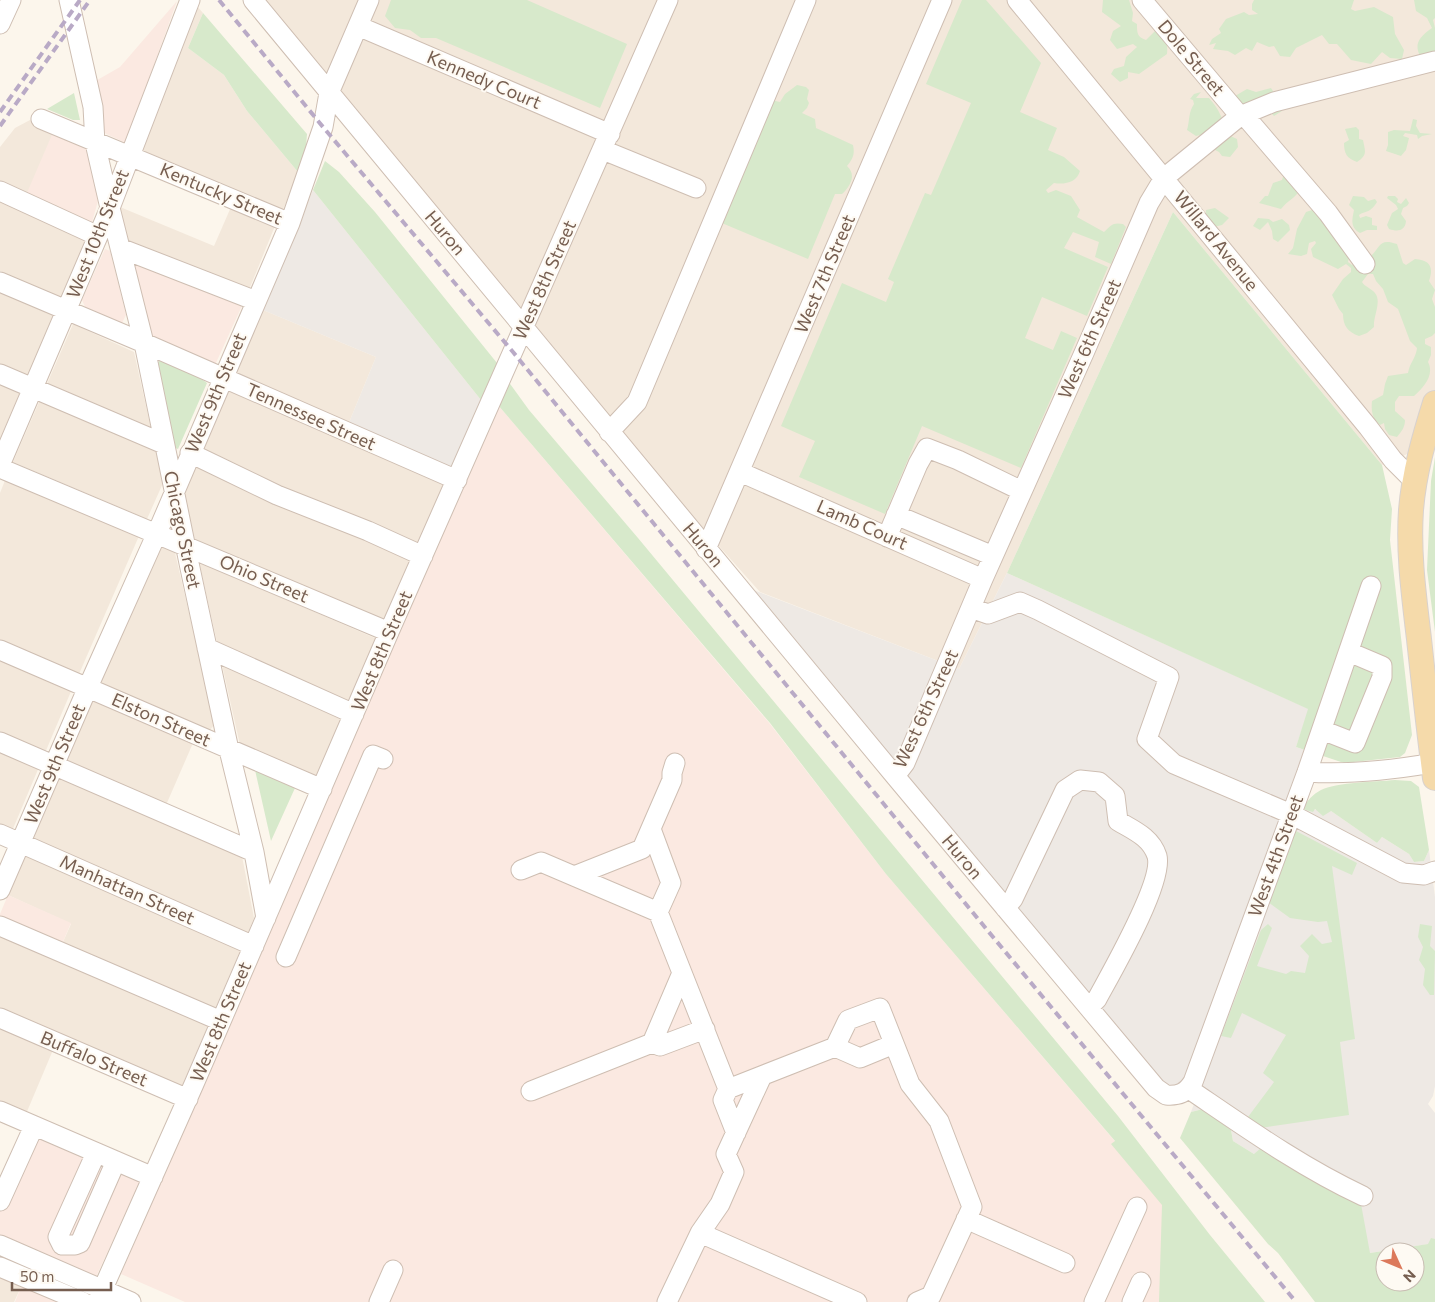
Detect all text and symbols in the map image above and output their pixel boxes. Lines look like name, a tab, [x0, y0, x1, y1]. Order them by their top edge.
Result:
street label: Dole Street	[1154, 15, 1230, 100]
street label: Kennedy Court	[424, 45, 545, 113]
street label: Kentucky Street	[157, 157, 286, 229]
street label: West 10th Street	[61, 166, 133, 301]
street label: Willard Avenue	[1170, 186, 1264, 295]
street label: Huron	[421, 206, 471, 259]
street label: West 7th Street	[789, 211, 859, 336]
street label: West 8th Street	[508, 216, 580, 343]
street label: West 6th Street	[1053, 275, 1125, 402]
street label: West 9th Street	[180, 329, 250, 456]
street label: Tennessee Street	[243, 378, 380, 454]
street label: Chicago Street	[160, 469, 206, 591]
street label: Lamb Court	[814, 494, 911, 554]
street label: Huron	[679, 518, 729, 571]
street label: Ohio Street	[216, 549, 312, 607]
street label: West 8th Street	[346, 587, 416, 714]
street label: West 6th Street	[888, 646, 962, 771]
street label: Elston Street	[108, 687, 214, 751]
street label: West 9th Street	[19, 700, 89, 827]
street label: West 4th Street	[1243, 792, 1307, 920]
street label: Huron	[938, 830, 988, 883]
street label: Manhattan Street	[57, 849, 198, 929]
street label: West 8th Street	[185, 958, 255, 1085]
street label: Buffalo Street	[37, 1026, 151, 1091]
north arrow	[1375, 1242, 1425, 1292]
scale bar	[12, 1260, 111, 1292]
text: 50 m	[20, 1267, 54, 1285]
text: N	[1400, 1267, 1419, 1286]

